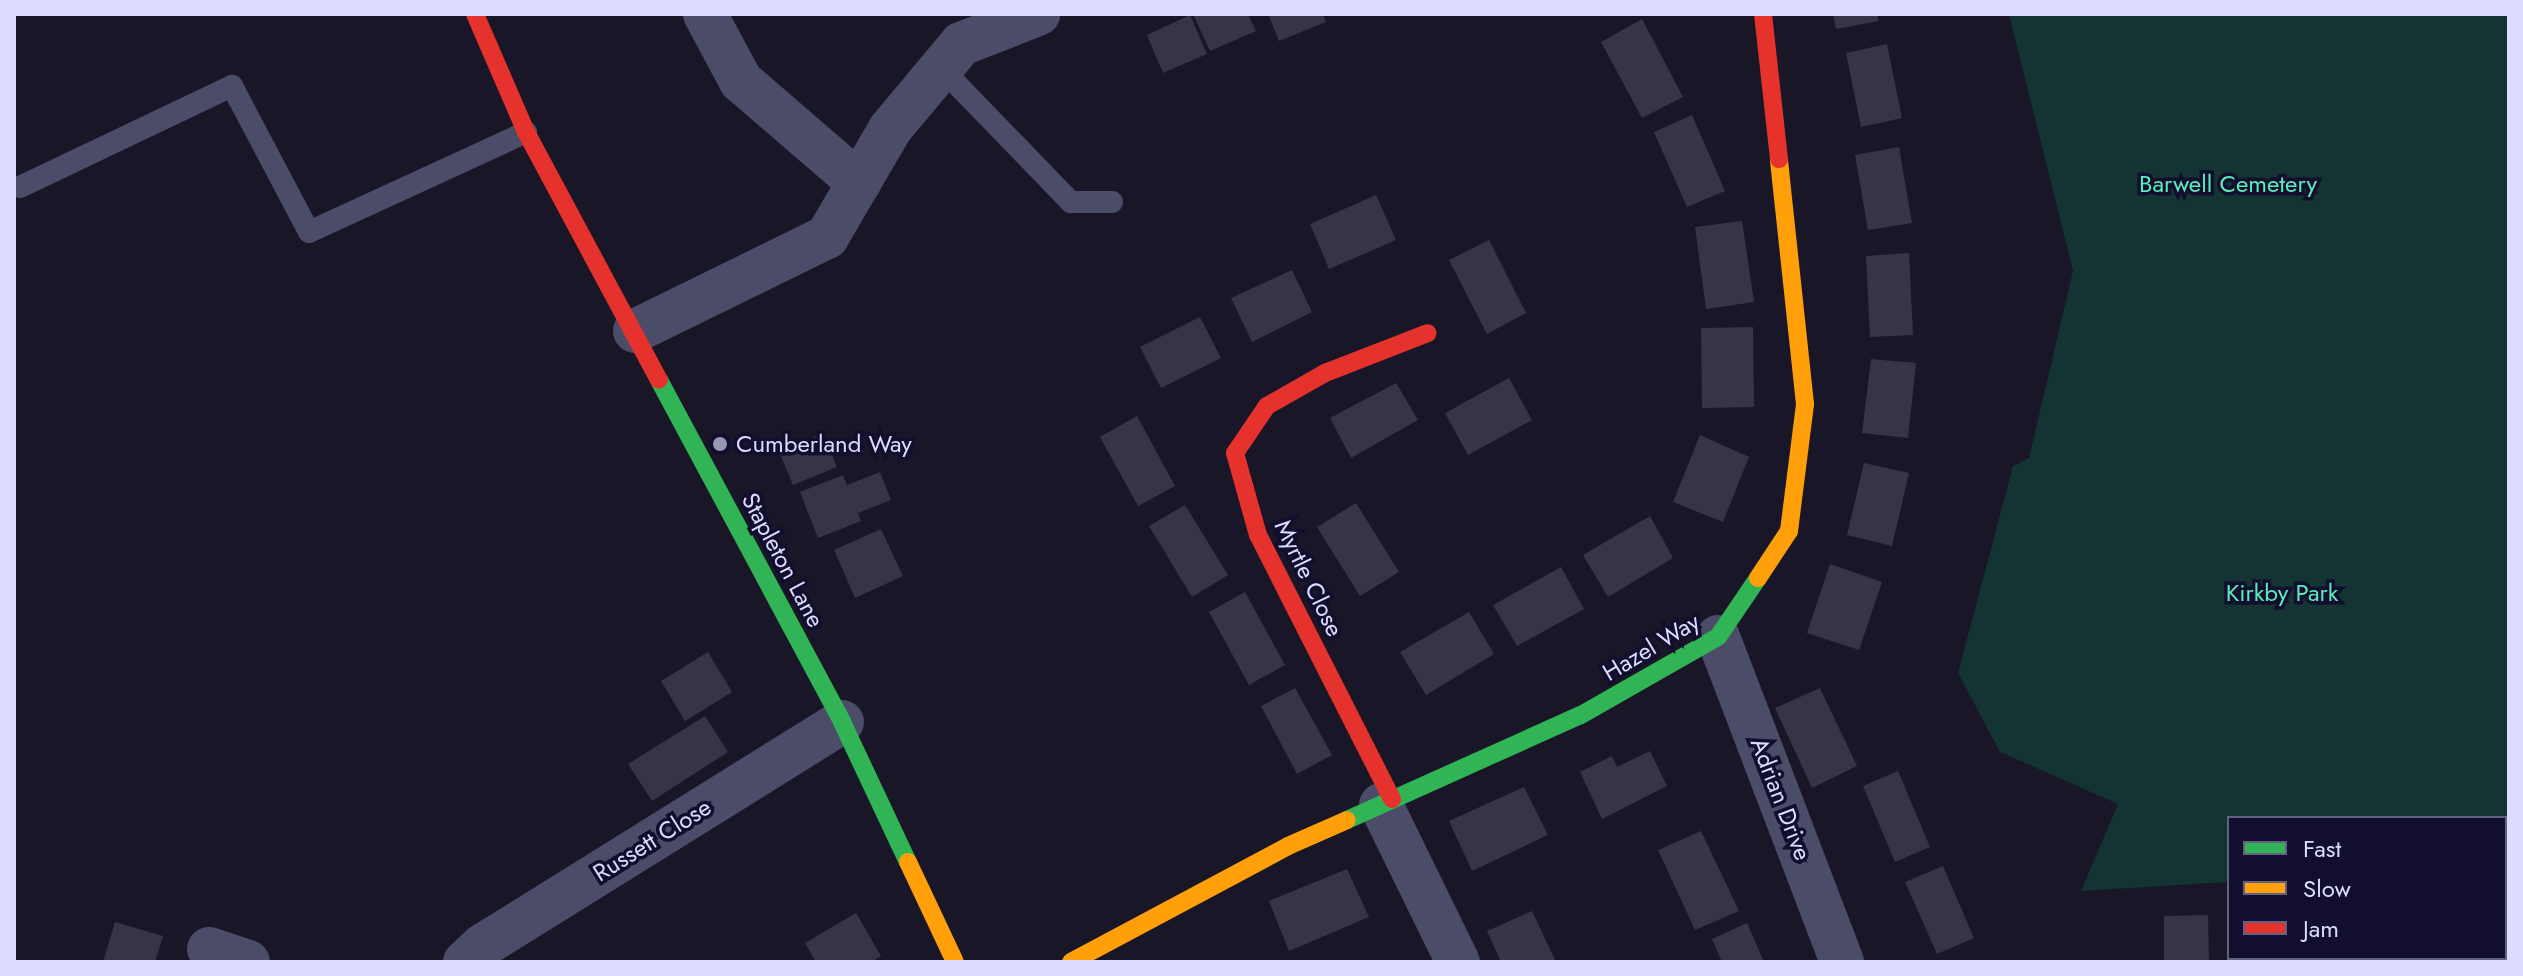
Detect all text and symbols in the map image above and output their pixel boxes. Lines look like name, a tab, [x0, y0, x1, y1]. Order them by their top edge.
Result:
park label: Barwell Cemetery	[2139, 170, 2317, 198]
place label: Cumberland Way	[736, 430, 912, 458]
marker: Cumberland Way	[711, 435, 729, 453]
street label: Stapleton Lane	[736, 488, 830, 632]
street label: Myrtle Close	[1268, 515, 1350, 641]
park label: Kirkby Park	[2226, 579, 2338, 607]
street label: Hazel Way	[1597, 607, 1705, 687]
street label: Adrian Drive	[1744, 734, 1818, 864]
street label: Russett Close	[588, 792, 716, 888]
legend	[2227, 816, 2507, 960]
text: Fast	[2303, 831, 2341, 866]
text: Slow	[2303, 871, 2351, 906]
text: Jam	[2303, 911, 2339, 946]

